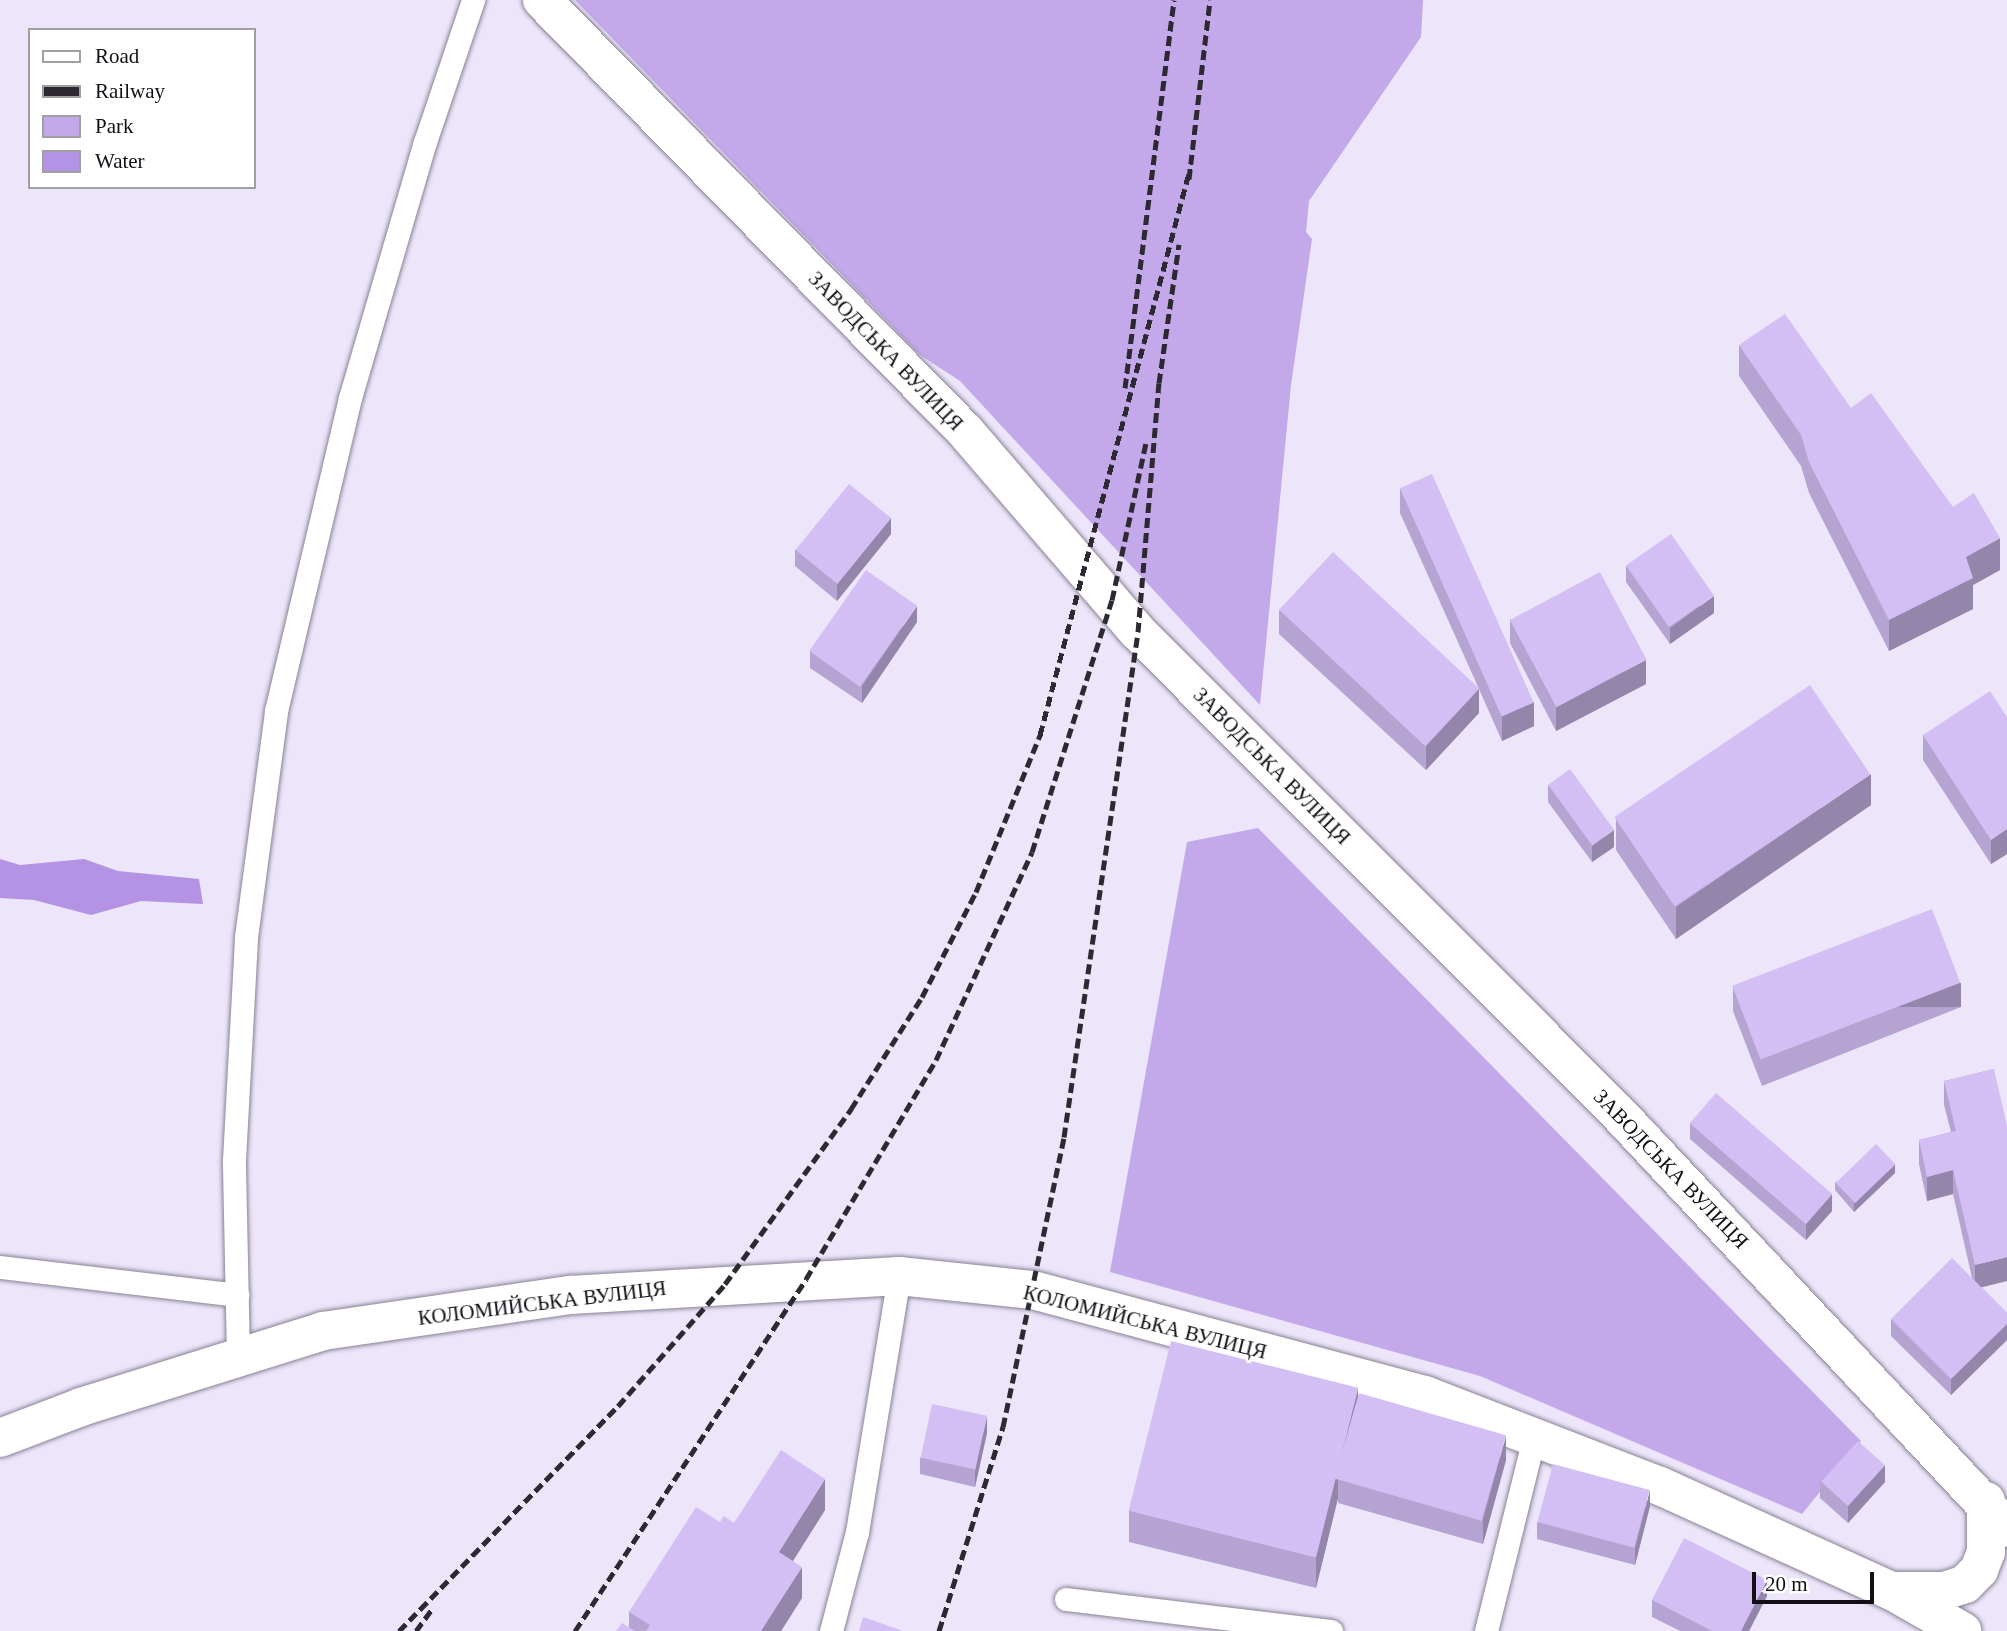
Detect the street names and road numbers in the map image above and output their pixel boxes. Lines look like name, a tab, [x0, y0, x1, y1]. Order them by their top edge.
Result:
street label: ЗАВОДСЬКА ВУЛИЦЯ	[803, 266, 969, 436]
street label: ЗАВОДСЬКА ВУЛИЦЯ	[1188, 682, 1356, 850]
street label: ЗАВОДСЬКА ВУЛИЦЯ	[1588, 1084, 1754, 1254]
street label: КОЛОМИЙСЬКА ВУЛИЦЯ	[416, 1275, 668, 1331]
street label: КОЛОМИЙСЬКА ВУЛИЦЯ	[1021, 1280, 1269, 1364]

